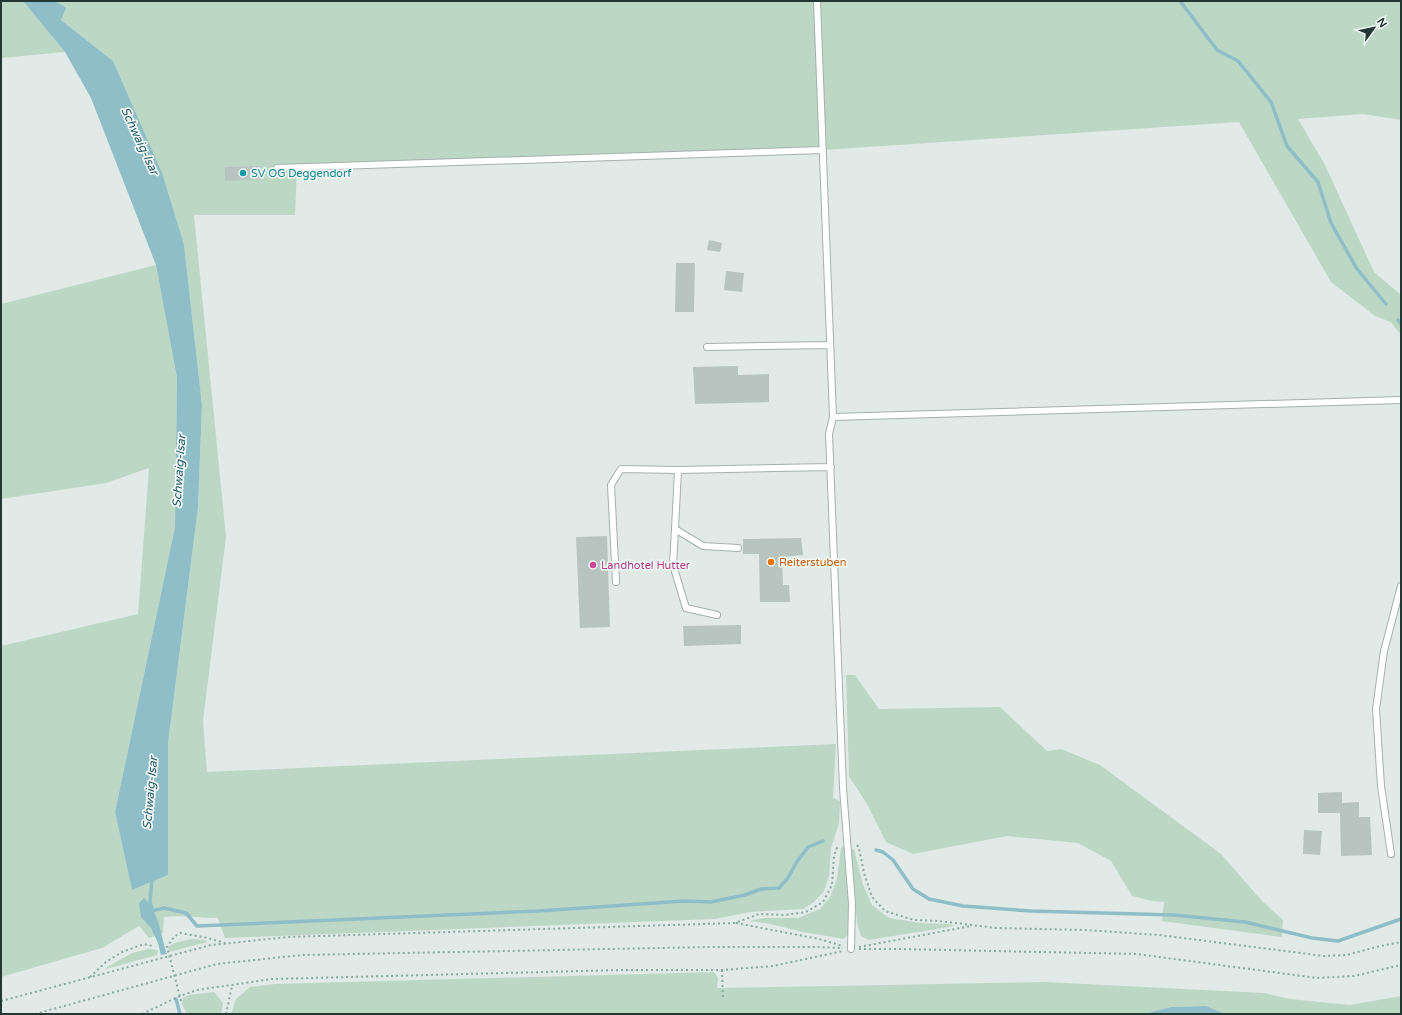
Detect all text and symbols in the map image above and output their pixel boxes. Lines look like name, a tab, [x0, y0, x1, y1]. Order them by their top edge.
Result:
north arrow	[1354, 8, 1394, 48]
text: N	[1374, 16, 1390, 30]
water label: Schwaig-Isar	[118, 105, 162, 178]
place label: SV OG Deggendorf	[251, 167, 352, 180]
marker: SV OG Deggendorf	[238, 168, 248, 178]
water label: Schwaig-Isar	[169, 433, 189, 508]
place label: Reiterstuben	[779, 556, 846, 569]
marker: Reiterstuben	[766, 557, 776, 567]
place label: Landhotel Hutter	[601, 559, 691, 572]
marker: Landhotel Hutter	[588, 560, 598, 570]
water label: Schwaig-Isar	[140, 755, 160, 830]

